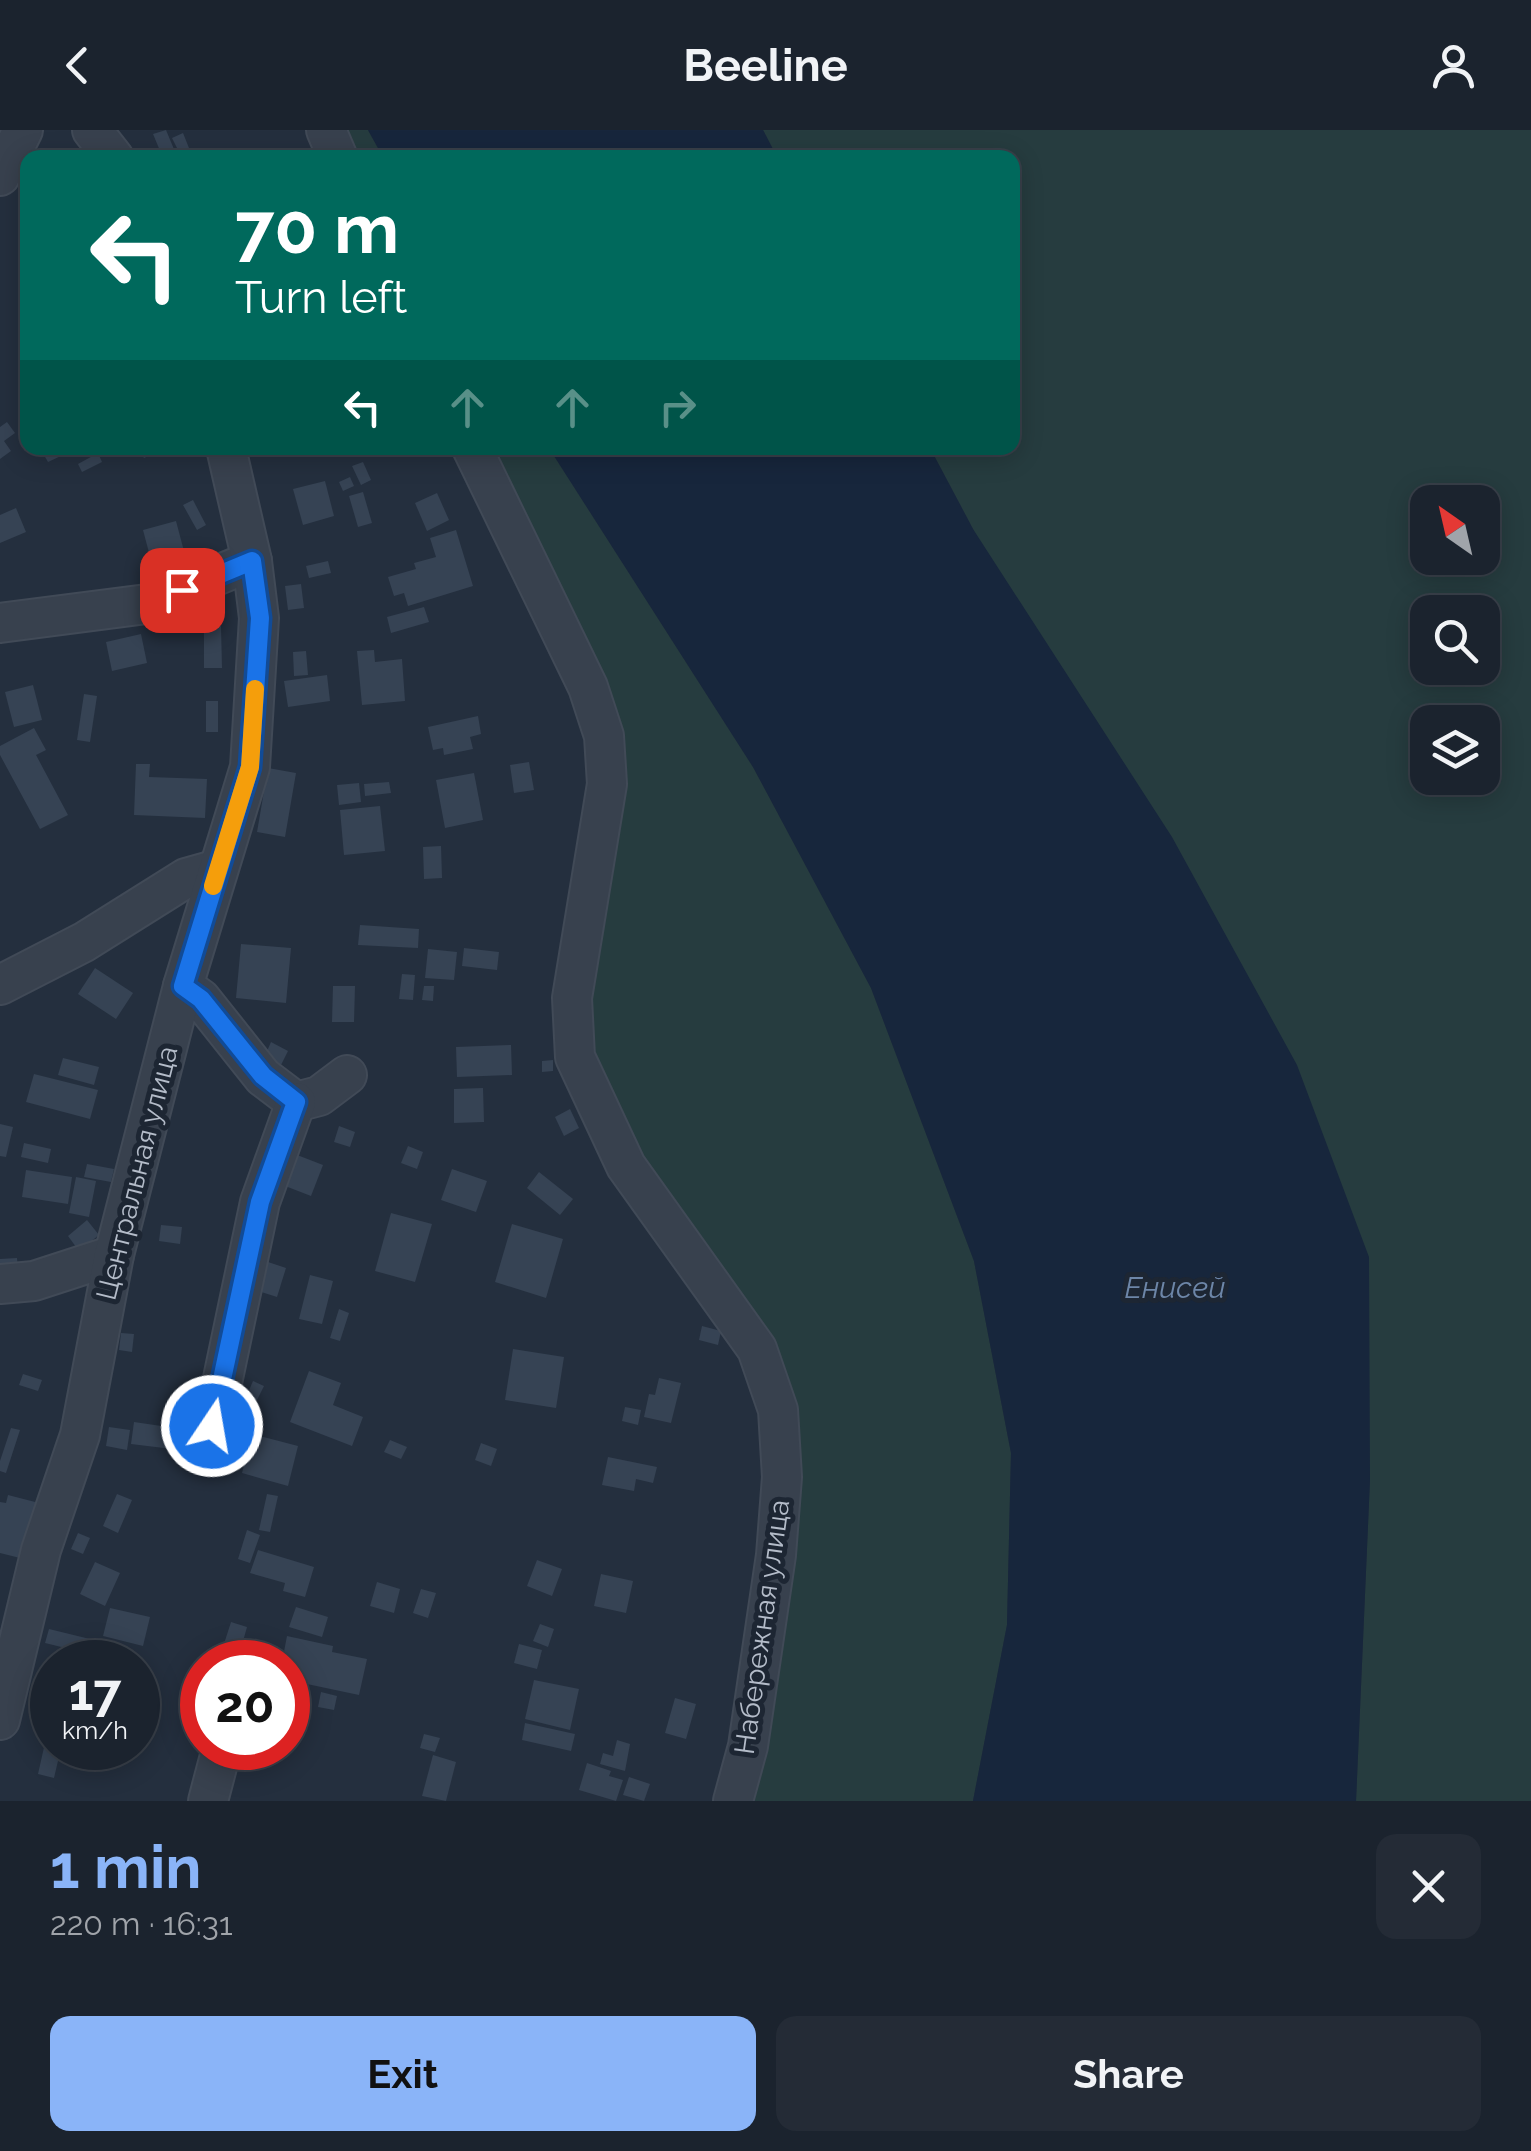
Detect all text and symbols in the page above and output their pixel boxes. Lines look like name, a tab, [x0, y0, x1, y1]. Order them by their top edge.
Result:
icon: back	[50, 38, 105, 93]
icon: person	[1426, 38, 1481, 93]
text: Beeline	[683, 39, 848, 92]
text: 70 m	[235, 187, 399, 269]
icon: left	[70, 190, 200, 320]
text: Turn left	[235, 271, 407, 324]
icon: left	[335, 380, 390, 435]
icon: ahead	[440, 380, 495, 435]
icon: ahead	[545, 380, 600, 435]
icon: right	[650, 380, 705, 435]
north arrow	[1410, 485, 1500, 575]
map controls	[1410, 485, 1500, 795]
pin	[140, 548, 225, 633]
icon: arrive	[155, 563, 210, 618]
button: search	[1410, 595, 1500, 685]
button: layers	[1410, 705, 1500, 795]
street label: Центральная улица	[89, 1043, 185, 1303]
water label: Енисей	[1124, 1270, 1226, 1305]
position arrow	[160, 1374, 264, 1478]
street label: Набережная улица	[728, 1498, 796, 1756]
speed limit sign: 20	[180, 1640, 310, 1770]
text: 17	[69, 1663, 121, 1722]
text: km/h	[62, 1715, 128, 1745]
text: 1 min	[50, 1832, 201, 1902]
button: close	[1376, 1834, 1481, 1939]
text: 220 m · 16:31	[50, 1905, 233, 1942]
button: Exit	[50, 2016, 756, 2131]
button: Share	[776, 2016, 1481, 2131]

